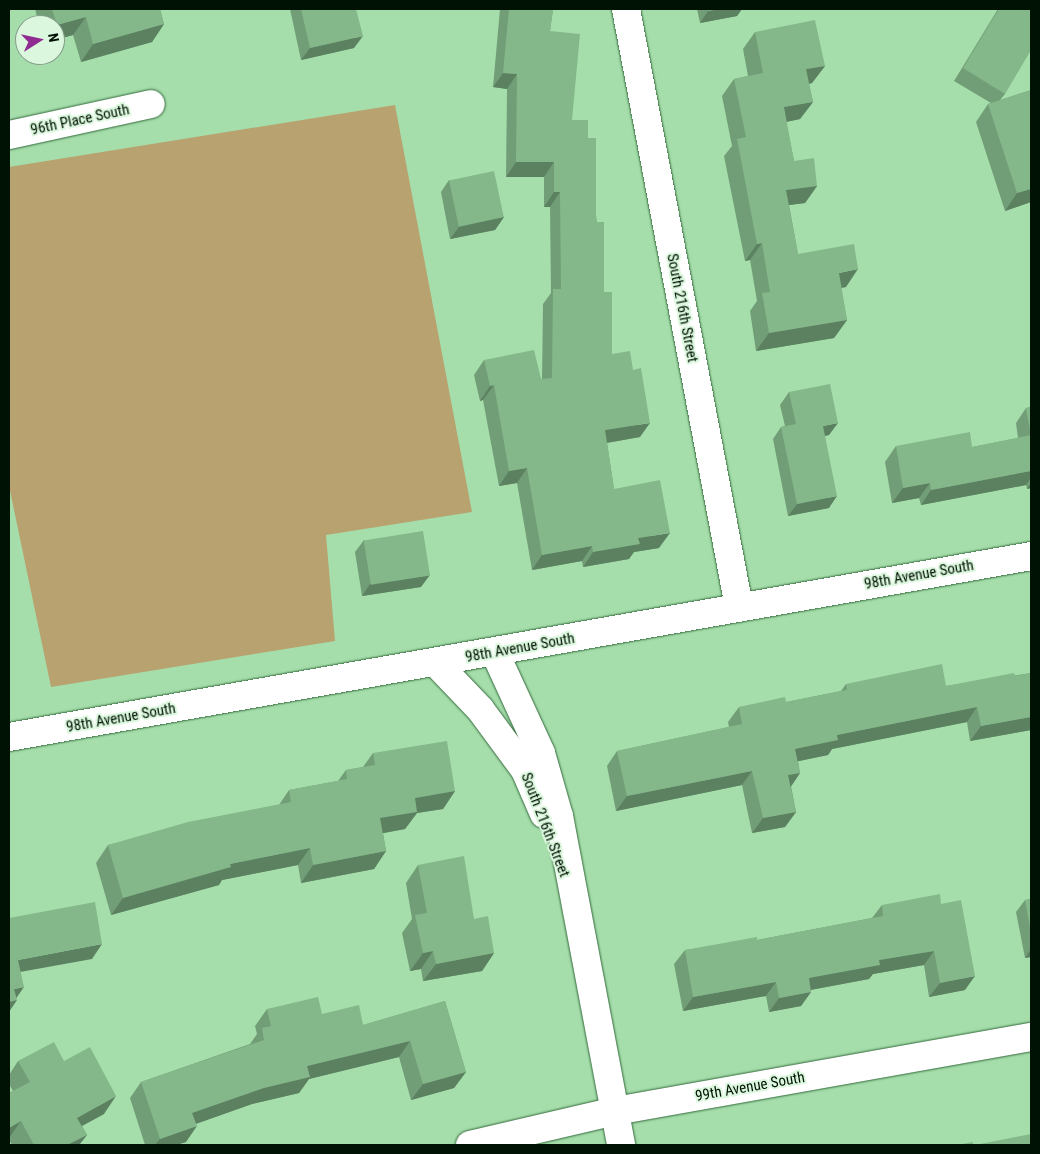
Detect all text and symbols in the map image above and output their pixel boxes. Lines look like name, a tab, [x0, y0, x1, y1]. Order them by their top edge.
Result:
north arrow	[15, 15, 65, 65]
text: N	[45, 32, 62, 43]
street label: 96th Place South	[29, 101, 131, 139]
street label: South 216th Street	[663, 252, 701, 364]
street label: 98th Avenue South	[863, 557, 975, 593]
street label: 98th Avenue South	[464, 630, 576, 666]
street label: 98th Avenue South	[65, 700, 177, 736]
street label: South 216th Street	[517, 770, 573, 880]
street label: 99th Avenue South	[694, 1069, 806, 1105]

